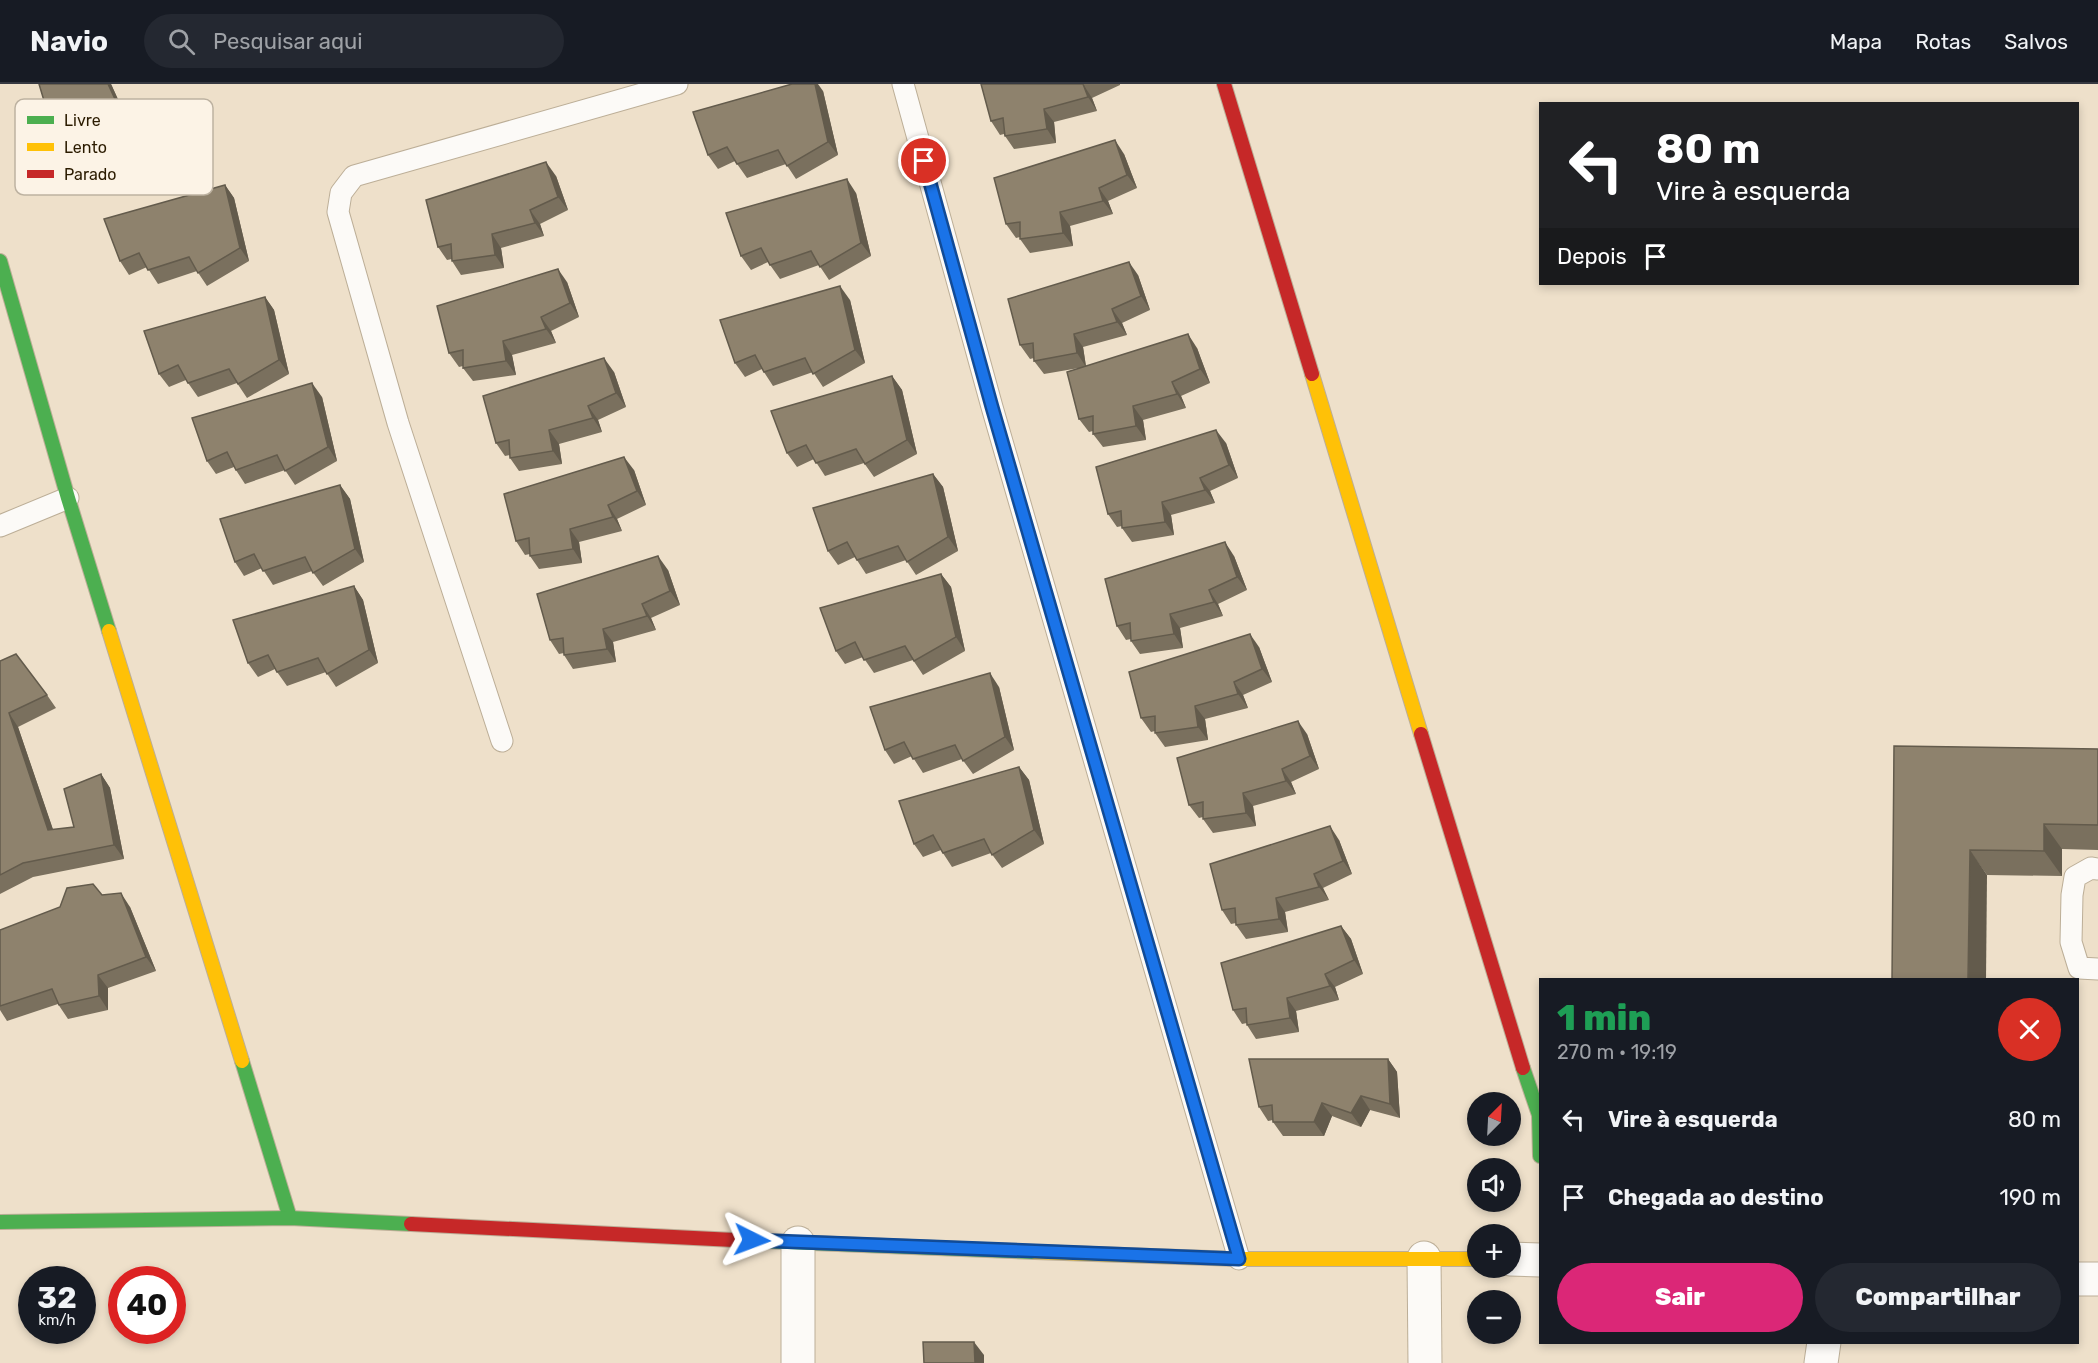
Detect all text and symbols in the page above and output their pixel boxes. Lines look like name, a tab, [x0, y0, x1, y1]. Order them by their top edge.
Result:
search box	[144, 14, 564, 68]
text: Navio	[30, 25, 108, 58]
icon: search	[165, 25, 198, 58]
text: Pesquisar aqui	[213, 28, 363, 55]
text: Mapa	[1830, 29, 1882, 54]
text: Rotas	[1915, 29, 1971, 54]
text: Salvos	[2004, 29, 2068, 54]
legend	[15, 99, 213, 195]
text: Livre	[64, 111, 101, 130]
text: 80 m	[1656, 124, 1760, 174]
icon: left	[1557, 126, 1635, 204]
pin	[898, 135, 949, 186]
text: Lento	[64, 138, 107, 157]
icon: arrive	[907, 144, 940, 177]
text: Parado	[64, 165, 116, 184]
text: Vire à esquerda	[1656, 175, 1851, 207]
icon: arrive	[1639, 240, 1672, 273]
text: Depois	[1557, 243, 1627, 270]
text: 1 min	[1557, 996, 1651, 1039]
button: close	[1998, 998, 2061, 1061]
text: 270 m · 19:19	[1557, 1040, 1677, 1064]
north arrow	[1467, 1092, 1521, 1146]
map controls	[1467, 1092, 1521, 1344]
icon: left	[1557, 1103, 1590, 1136]
text: Vire à esquerda	[1608, 1106, 1778, 1133]
text: 80 m	[2008, 1106, 2061, 1133]
button: sound	[1467, 1158, 1521, 1212]
icon: arrive	[1557, 1181, 1590, 1214]
text: Chegada ao destino	[1608, 1184, 1824, 1211]
text: 190 m	[2000, 1184, 2061, 1211]
position arrow	[720, 1208, 784, 1272]
button: +	[1467, 1224, 1521, 1278]
button: Sair	[1557, 1263, 1803, 1332]
button: Compartilhar	[1815, 1263, 2061, 1332]
speed limit sign: 40	[108, 1266, 186, 1344]
text: 32	[37, 1280, 77, 1316]
button: −	[1467, 1290, 1521, 1344]
text: km/h	[38, 1311, 76, 1329]

